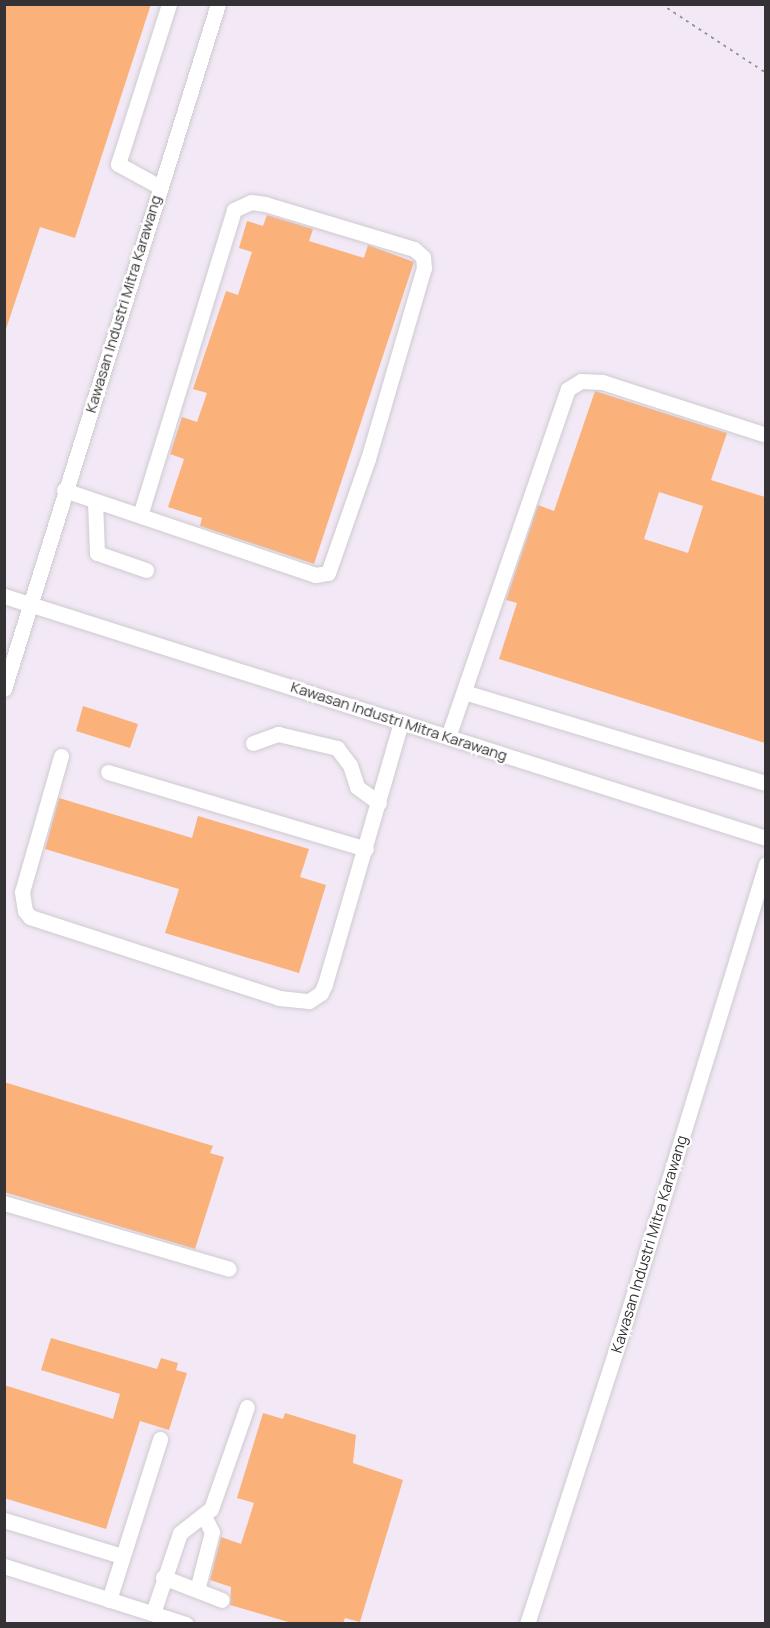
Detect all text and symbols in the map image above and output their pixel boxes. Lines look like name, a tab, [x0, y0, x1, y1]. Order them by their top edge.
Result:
street label: Kawasan Industri Mitra Karawang	[81, 193, 165, 415]
street label: Kawasan Industri Mitra Karawang	[289, 677, 509, 765]
street label: Kawasan Industri Mitra Karawang	[607, 1133, 691, 1355]

